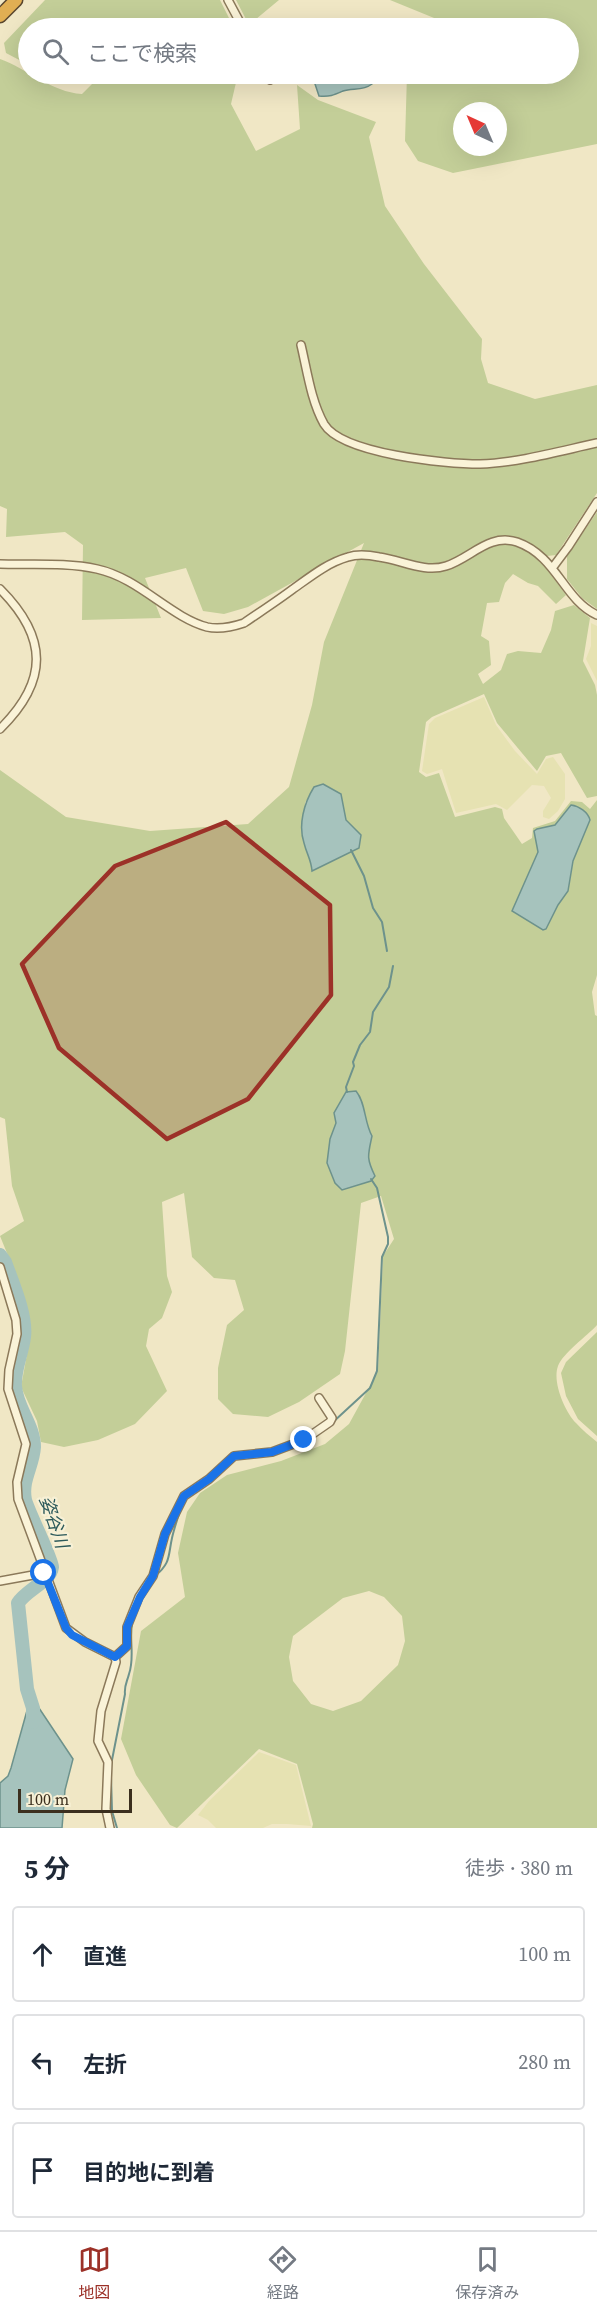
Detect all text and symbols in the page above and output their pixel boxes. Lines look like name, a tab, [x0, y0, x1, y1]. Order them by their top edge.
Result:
search box	[18, 18, 579, 84]
icon: search	[39, 35, 72, 68]
text: ここで検索	[87, 38, 197, 68]
north arrow	[453, 102, 507, 156]
route end	[290, 1426, 316, 1452]
water label: 姿谷川	[34, 1492, 76, 1553]
route start	[30, 1559, 56, 1585]
scale bar	[18, 1786, 132, 1814]
text: 100 m	[27, 1788, 69, 1810]
text: 5 分	[24, 1851, 70, 1887]
text: 徒歩 · 380 m	[465, 1854, 573, 1882]
icon: ahead	[26, 1938, 59, 1971]
text: 100 m	[518, 1940, 571, 1968]
text: 直進	[83, 1941, 127, 1971]
icon: left	[26, 2046, 59, 2079]
text: 280 m	[518, 2048, 571, 2076]
text: 左折	[83, 2049, 127, 2079]
icon: arrive	[26, 2154, 59, 2187]
text: 目的地に到着	[83, 2157, 215, 2187]
tab: 地図	[78, 2243, 111, 2303]
tab: 経路	[266, 2243, 299, 2303]
tab: 保存済み	[455, 2243, 519, 2303]

